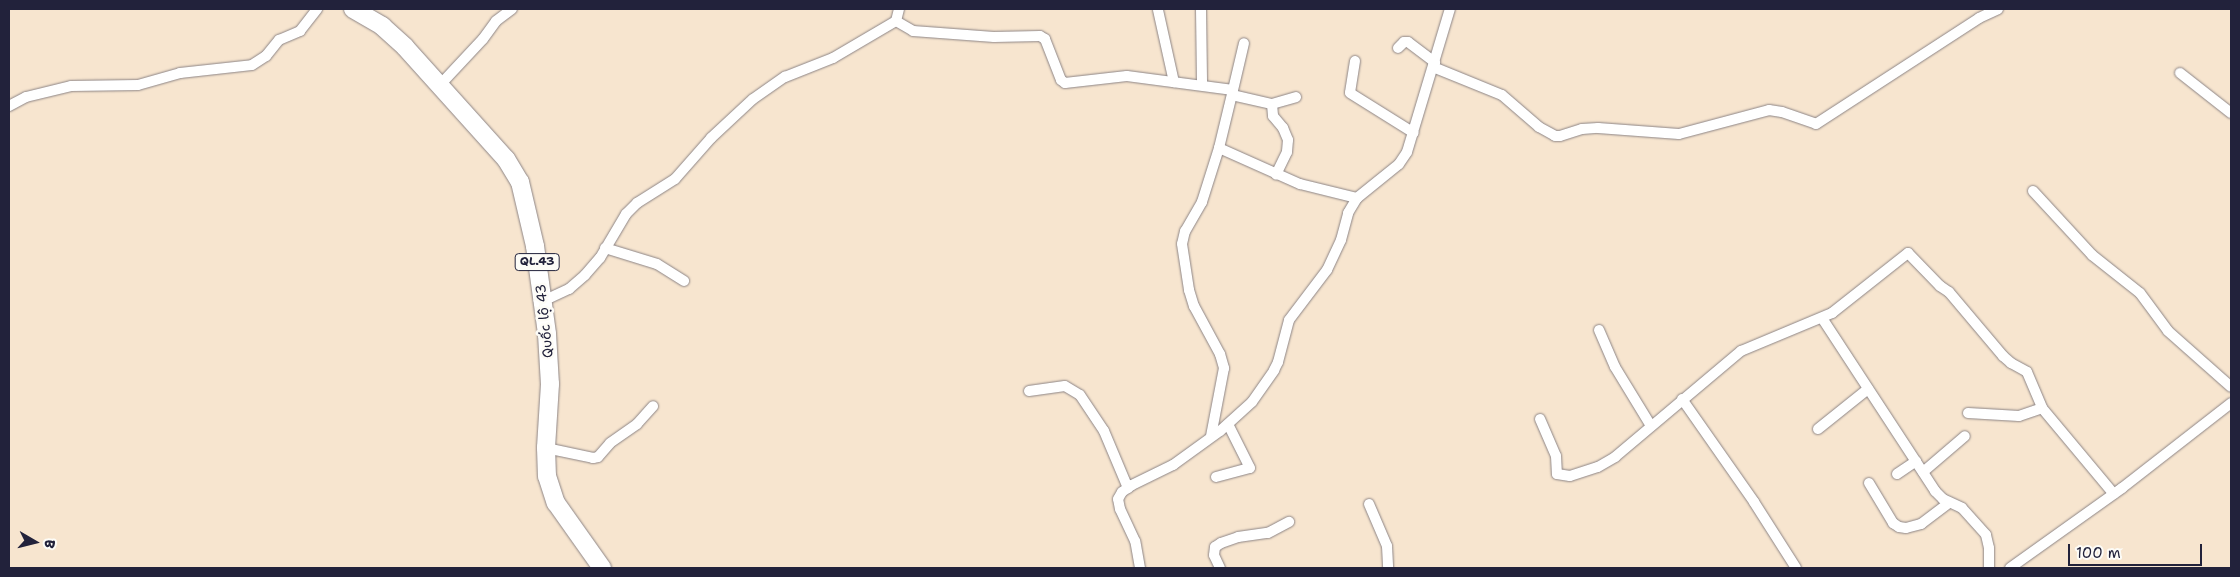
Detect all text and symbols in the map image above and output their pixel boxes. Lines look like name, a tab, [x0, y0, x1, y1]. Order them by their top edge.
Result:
road number: QL.43	[514, 252, 560, 272]
street label: Quốc lộ 43	[532, 283, 556, 359]
north arrow	[10, 517, 60, 567]
scale bar	[2070, 534, 2204, 566]
text: B	[40, 539, 59, 550]
text: 100 m	[2076, 543, 2121, 563]

